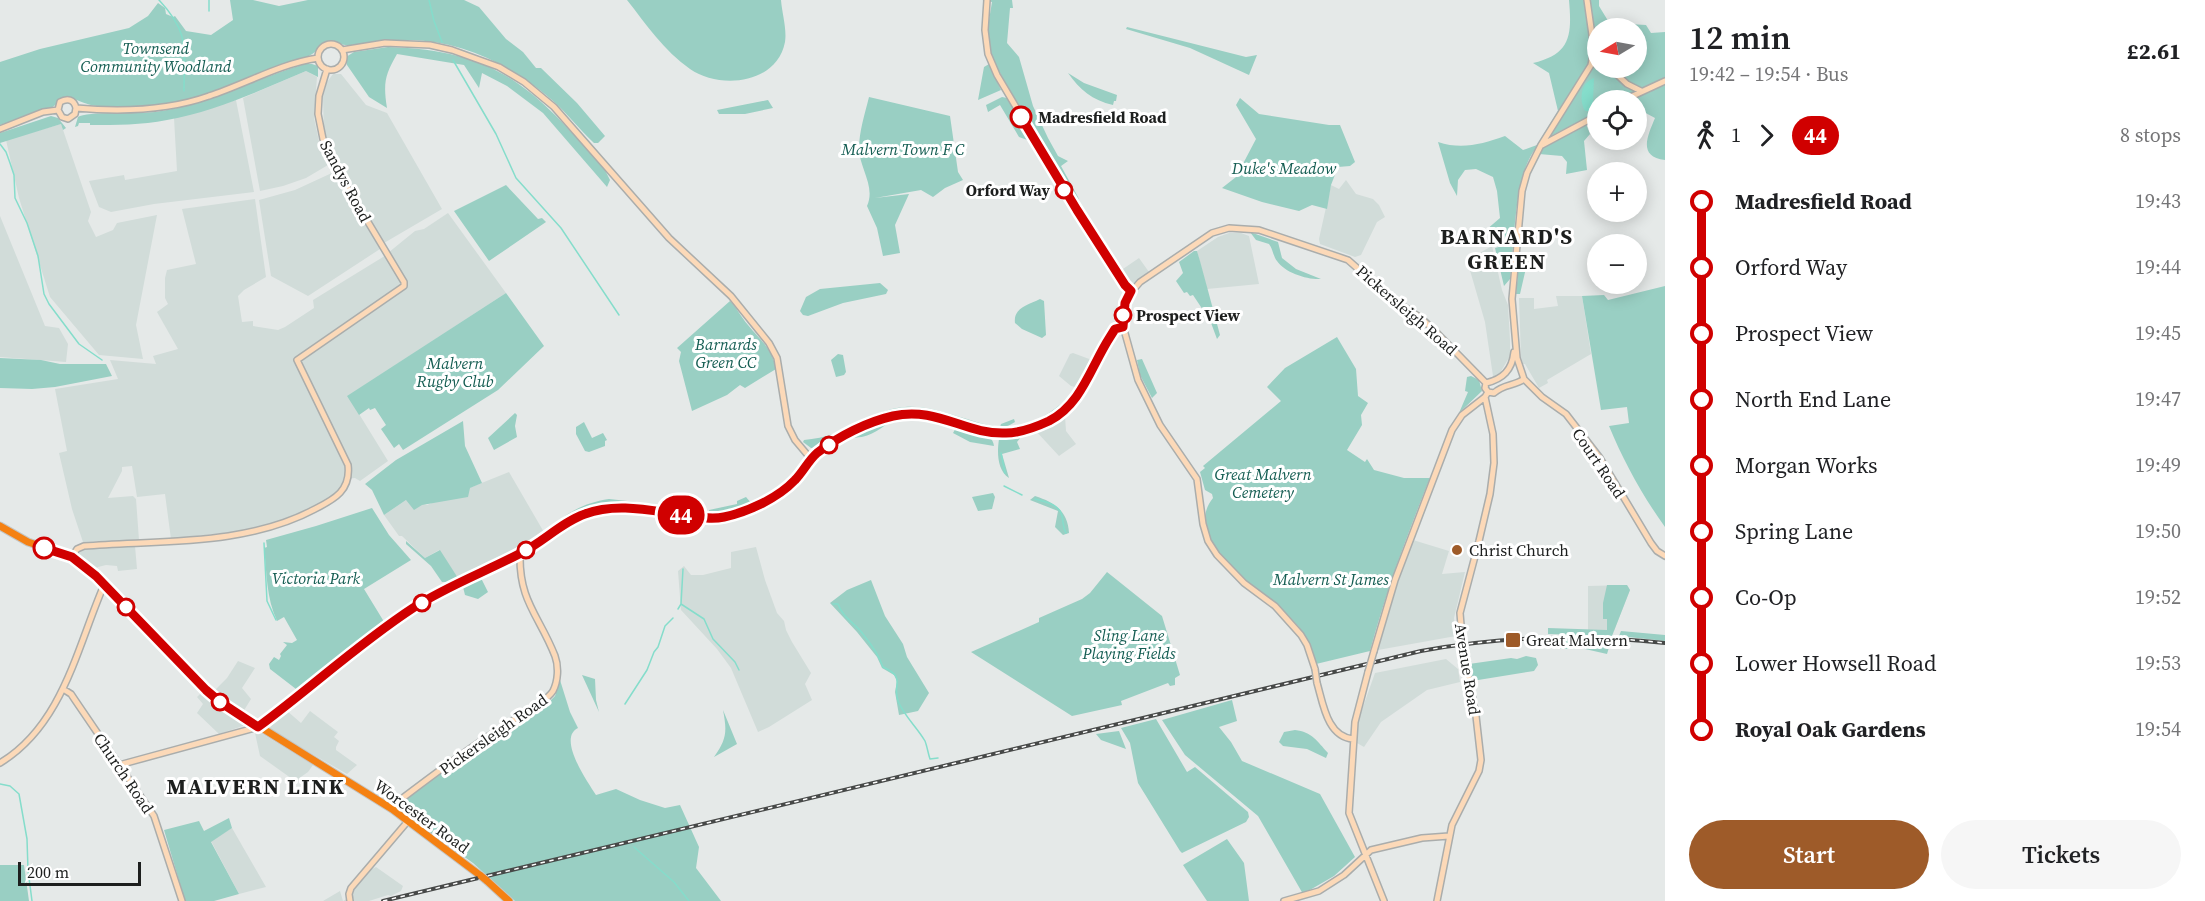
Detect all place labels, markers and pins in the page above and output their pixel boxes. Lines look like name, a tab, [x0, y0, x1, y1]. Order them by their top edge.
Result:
marker: Madresfield Road	[1010, 106, 1032, 128]
place label: Madresfield Road	[1038, 106, 1167, 128]
place label: Orford Way	[966, 179, 1050, 201]
marker: Orford Way	[1055, 181, 1073, 199]
place label: Prospect View	[1136, 304, 1241, 326]
marker: Prospect View	[1114, 306, 1132, 324]
unlabelled marker	[820, 436, 838, 454]
unlabelled marker	[33, 537, 55, 559]
place label: Christ Church	[1469, 539, 1569, 561]
unlabelled marker	[517, 541, 535, 559]
marker: Christ Church	[1450, 543, 1464, 557]
unlabelled marker	[413, 594, 431, 612]
unlabelled marker	[117, 598, 135, 616]
place label: Great Malvern	[1526, 629, 1628, 651]
marker: Great Malvern	[1504, 631, 1522, 649]
unlabelled marker	[211, 693, 229, 711]

